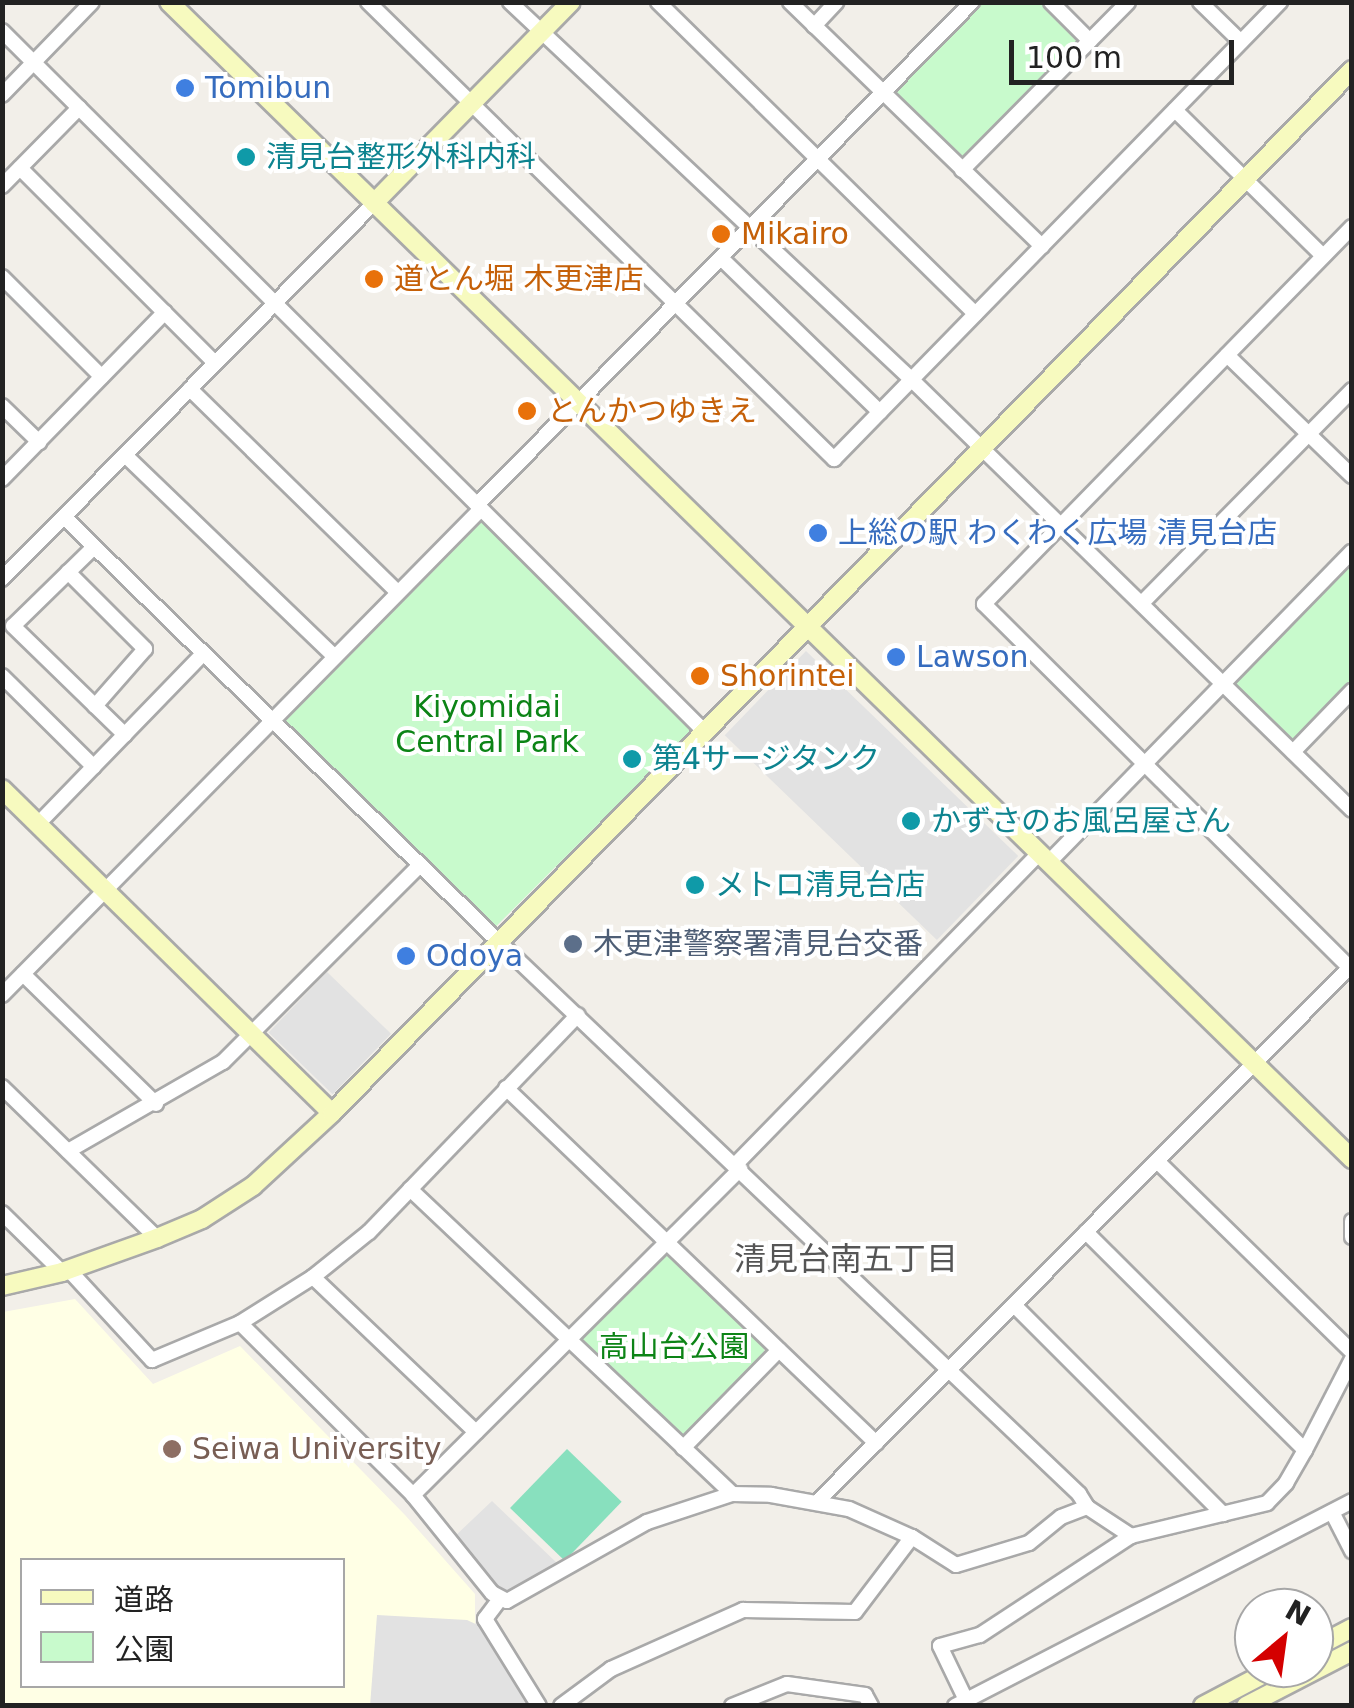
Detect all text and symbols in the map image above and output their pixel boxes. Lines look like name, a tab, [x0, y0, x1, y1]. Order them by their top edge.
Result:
scale bar	[1014, 20, 1239, 82]
text: 100 m	[1026, 40, 1122, 75]
place label: Tomibun	[205, 70, 331, 106]
marker: Tomibun	[174, 77, 196, 99]
place label: 清見台整形外科内科	[266, 139, 536, 175]
marker: 清見台整形外科内科	[235, 146, 257, 168]
place label: Mikairo	[741, 216, 849, 252]
marker: Mikairo	[710, 223, 732, 245]
place label: 道とん堀 木更津店	[394, 261, 644, 297]
marker: 道とん堀 木更津店	[363, 268, 385, 290]
place label: とんかつゆきえ	[547, 393, 757, 429]
marker: とんかつゆきえ	[516, 400, 538, 422]
place label: 上総の駅 わくわく広場 清見台店	[838, 515, 1277, 551]
marker: 上総の駅 わくわく広場 清見台店	[807, 522, 829, 544]
place label: Lawson	[916, 639, 1029, 675]
marker: Lawson	[885, 646, 907, 668]
place label: Shorintei	[720, 658, 855, 694]
marker: Shorintei	[689, 665, 711, 687]
park label: Kiyomidai Central Park	[395, 689, 579, 760]
place label: 第4サージタンク	[652, 741, 881, 777]
marker: 第4サージタンク	[621, 748, 643, 770]
place label: かずさのお風呂屋さん	[931, 803, 1231, 839]
marker: かずさのお風呂屋さん	[900, 810, 922, 832]
place label: メトロ清見台店	[715, 867, 925, 903]
marker: メトロ清見台店	[684, 874, 706, 896]
place label: 木更津警察署清見台交番	[593, 926, 923, 962]
marker: 木更津警察署清見台交番	[562, 933, 584, 955]
place label: Odoya	[426, 938, 523, 974]
marker: Odoya	[395, 945, 417, 967]
district label: 清見台南五丁目	[734, 1240, 958, 1278]
park label: 高山台公園	[599, 1329, 749, 1365]
place label: Seiwa University	[192, 1431, 442, 1467]
marker: Seiwa University	[161, 1438, 183, 1460]
legend	[20, 1558, 345, 1688]
text: 道路	[114, 1582, 174, 1617]
north arrow	[1234, 1588, 1334, 1688]
text: N	[1280, 1593, 1316, 1633]
text: 公園	[114, 1632, 174, 1667]

